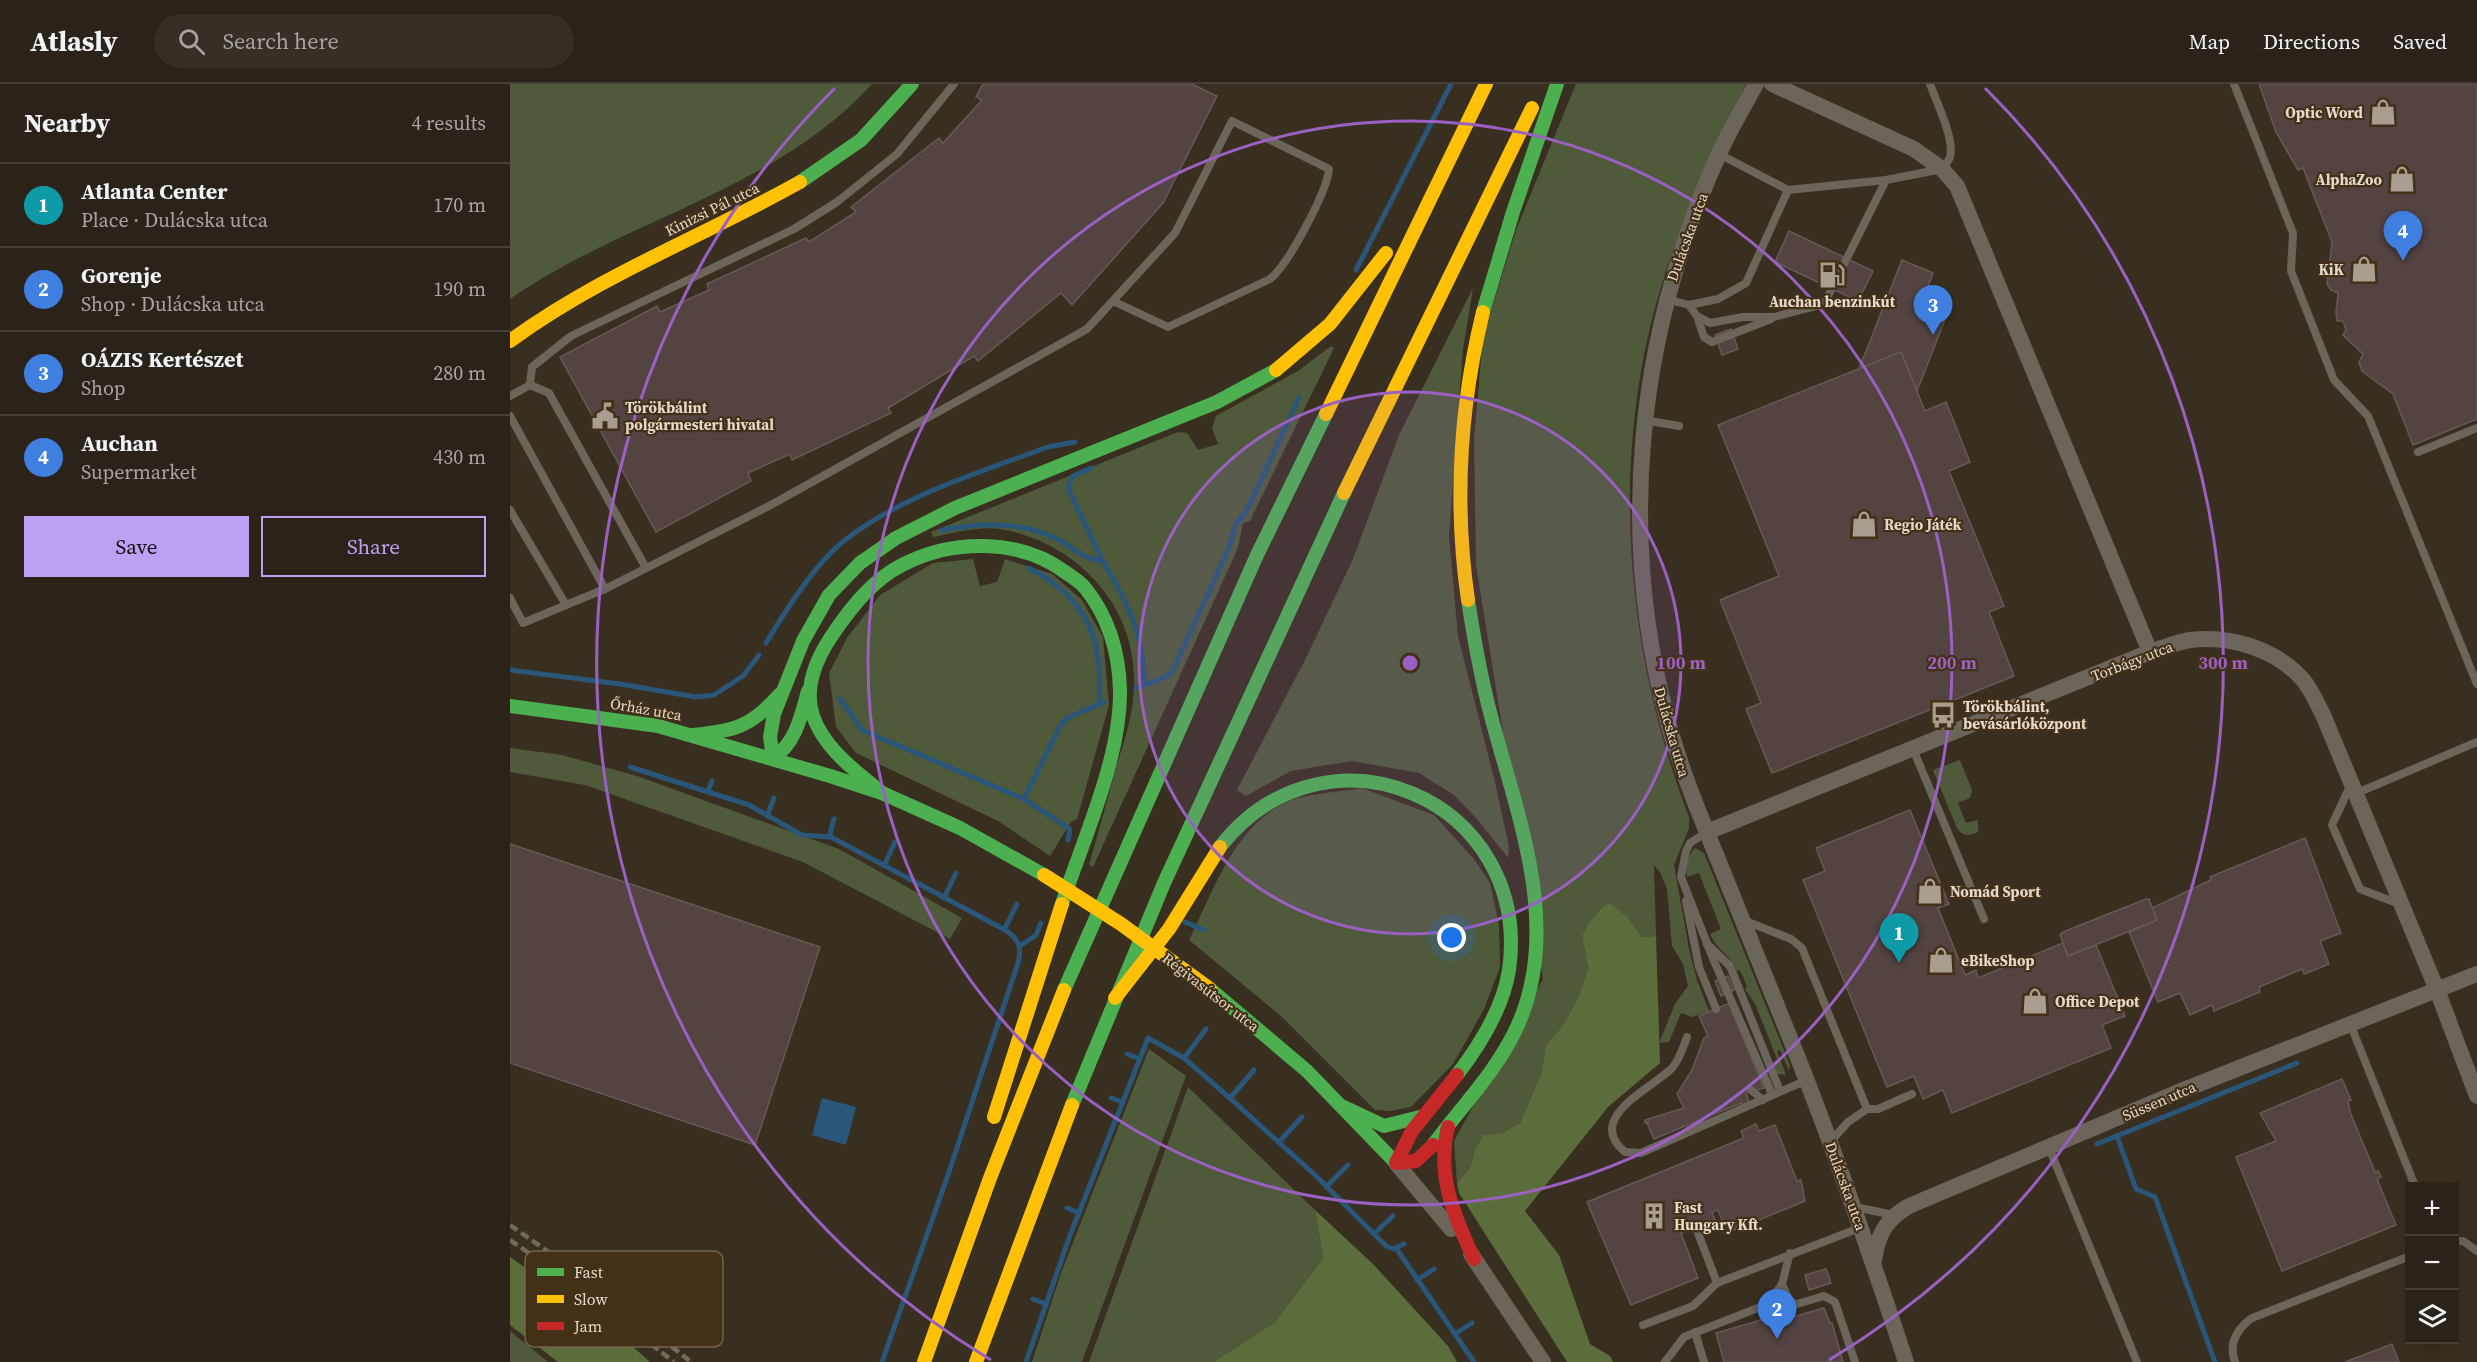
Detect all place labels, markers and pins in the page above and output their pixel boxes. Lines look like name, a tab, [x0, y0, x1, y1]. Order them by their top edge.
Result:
shop icon: Optic Word	[2368, 97, 2398, 127]
place label: Optic Word	[2285, 102, 2363, 123]
shop icon: AlphaZoo	[2387, 164, 2417, 194]
place label: AlphaZoo	[2316, 169, 2383, 190]
pin: 4	[2384, 212, 2422, 261]
shop icon: KiK	[2349, 254, 2379, 284]
place label: KiK	[2318, 259, 2345, 280]
fuel station icon: Auchan benzinkút	[1817, 260, 1847, 290]
pin: 3	[1914, 286, 1952, 335]
place label: Auchan benzinkút	[1769, 291, 1896, 312]
place label: Törökbálint polgármesteri hivatal	[625, 397, 774, 435]
public building icon: Törökbálint polgármesteri hivatal	[590, 401, 620, 431]
shop icon: Regio Játék	[1849, 509, 1879, 539]
place label: Regio Játék	[1884, 514, 1961, 535]
centre of rings	[1400, 653, 1420, 673]
place label: Törökbálint, bevásárlóközpont	[1963, 696, 2087, 734]
bus stop icon: Törökbálint, bevásárlóközpont	[1928, 700, 1958, 730]
shop icon: Nomád Sport	[1915, 876, 1945, 906]
place label: Nomád Sport	[1950, 881, 2041, 902]
pin: 1	[1880, 914, 1918, 963]
shop icon: eBikeShop	[1926, 945, 1956, 975]
place label: eBikeShop	[1961, 950, 2034, 971]
shop icon: Office Depot	[2020, 986, 2050, 1016]
place label: Office Depot	[2055, 991, 2140, 1012]
place label: Fast Hungary Kft.	[1674, 1197, 1763, 1235]
building icon: Fast Hungary Kft.	[1639, 1201, 1669, 1231]
pin: 2	[1758, 1290, 1796, 1339]

